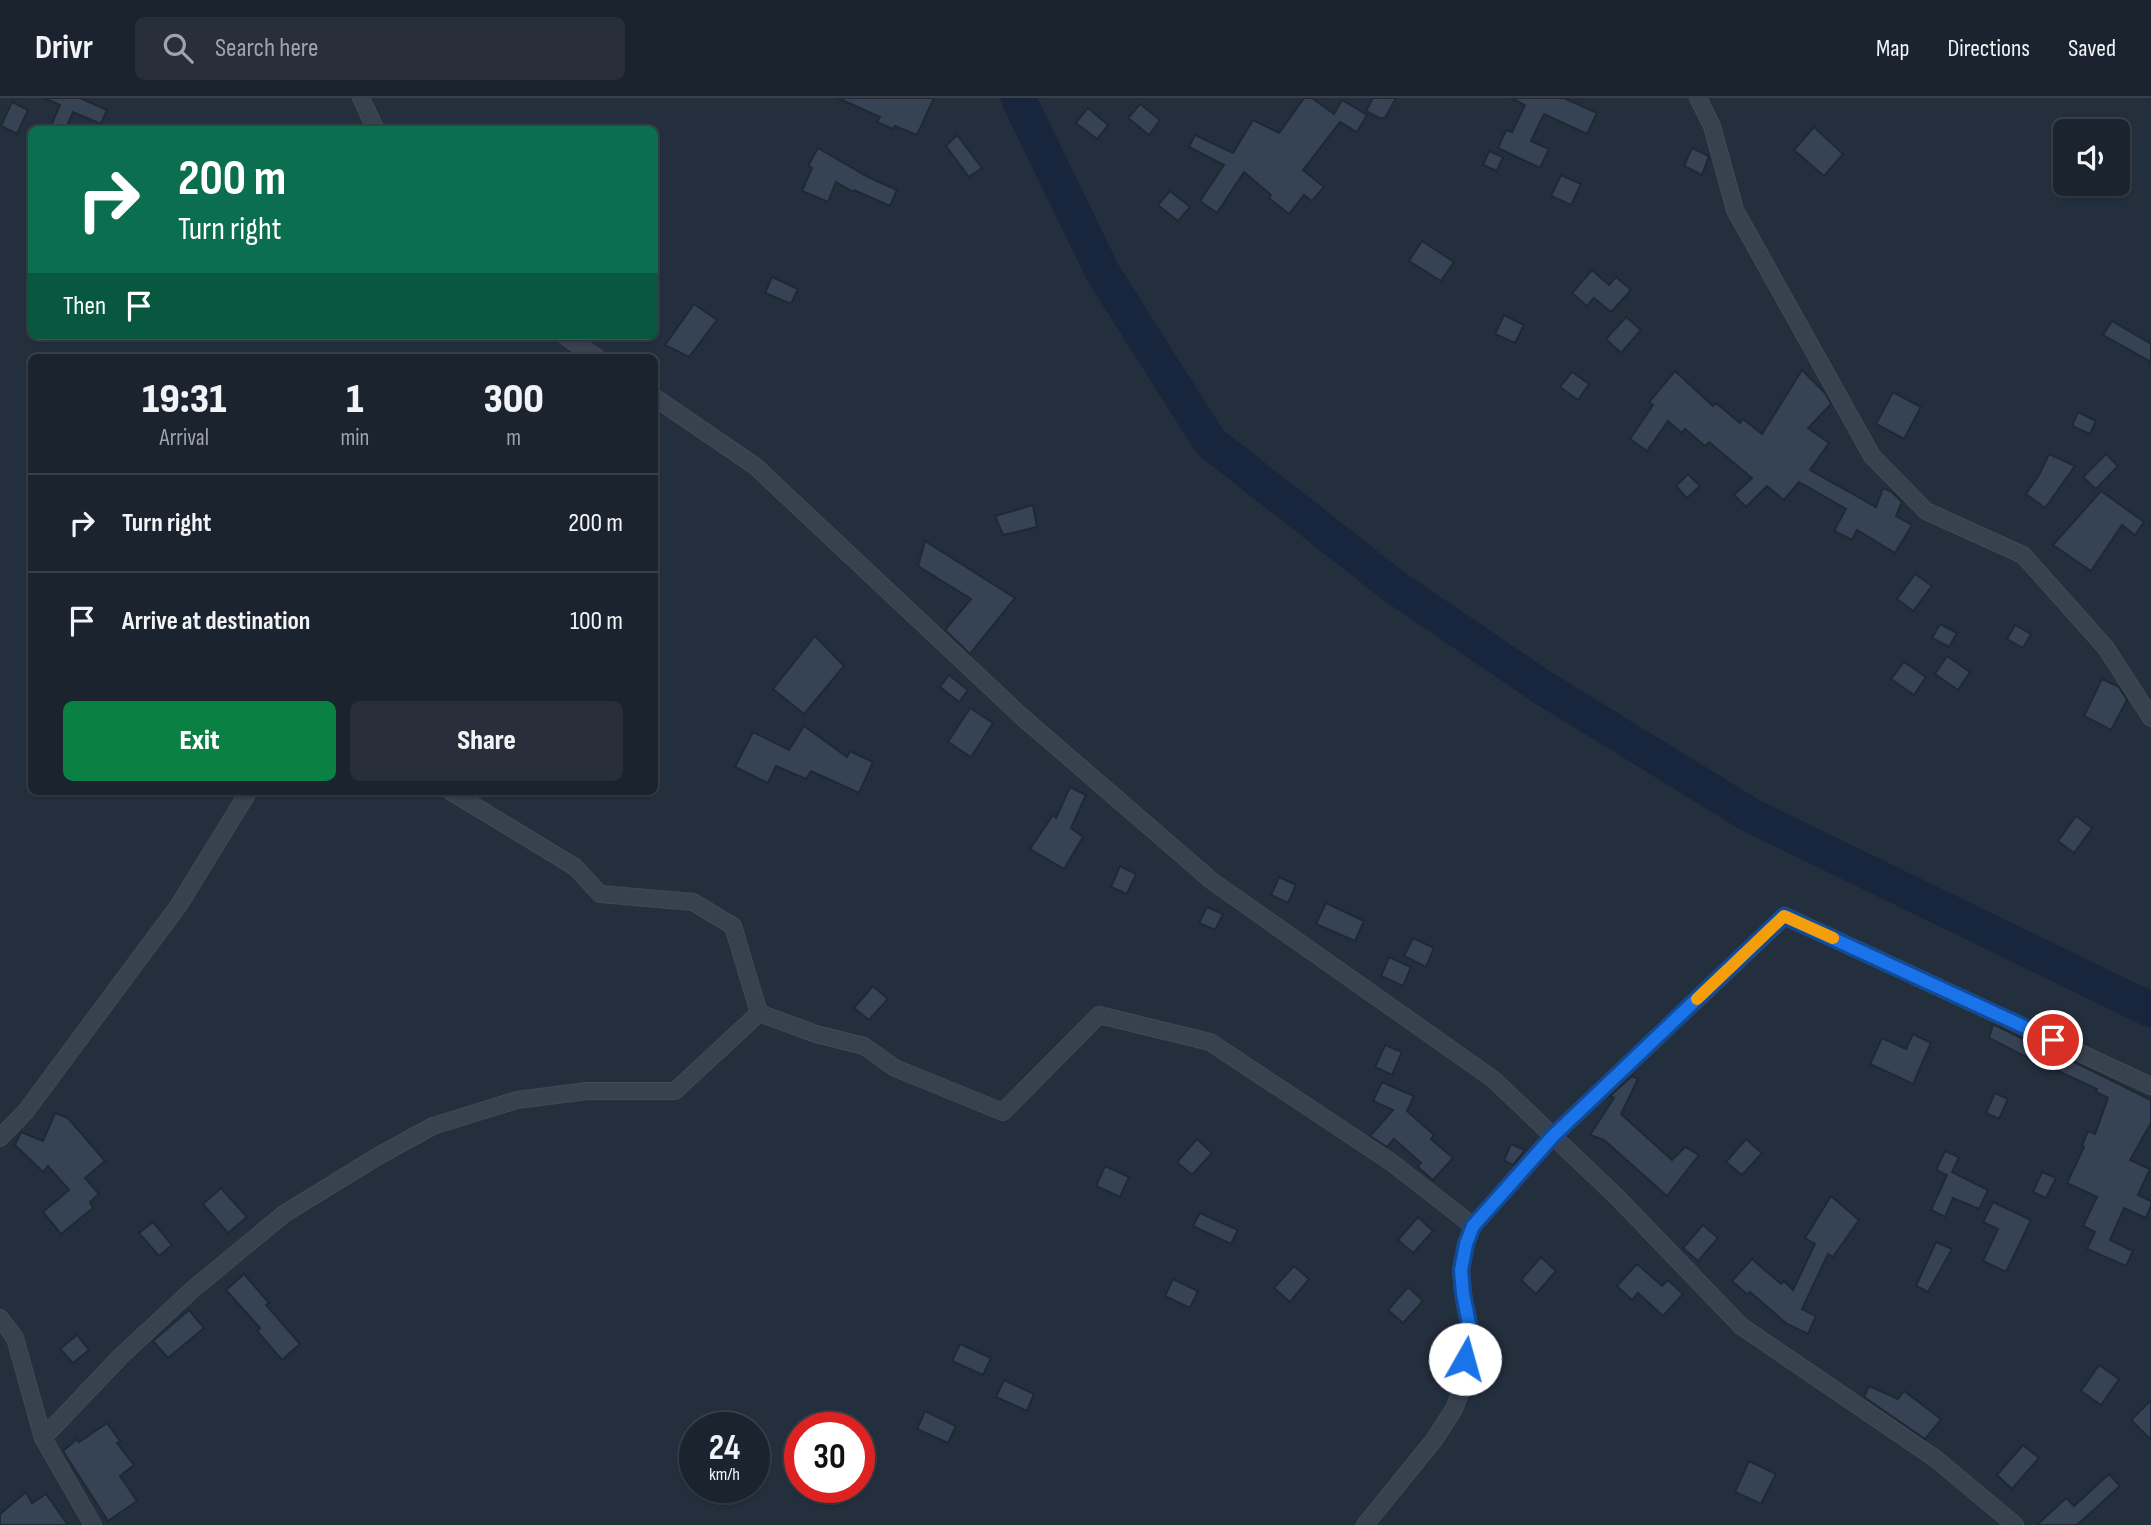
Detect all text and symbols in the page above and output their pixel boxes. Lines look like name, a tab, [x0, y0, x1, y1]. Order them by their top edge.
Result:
search box	[135, 17, 625, 80]
text: Drivr	[35, 28, 93, 68]
icon: search	[159, 29, 197, 67]
text: Search here	[215, 33, 318, 64]
text: Map	[1876, 34, 1909, 63]
text: Directions	[1947, 34, 2030, 63]
text: Saved	[2068, 34, 2116, 63]
map controls	[2053, 119, 2130, 196]
button: sound	[2053, 119, 2130, 196]
text: 200 m	[178, 150, 286, 209]
icon: right	[63, 154, 154, 245]
text: Turn right	[178, 210, 282, 249]
icon: arrive	[120, 287, 158, 325]
text: Then	[63, 291, 106, 322]
text: 19:31	[142, 374, 226, 425]
text: 1	[346, 374, 364, 425]
text: 300	[483, 374, 544, 425]
text: Arrival	[159, 424, 209, 452]
text: min	[340, 424, 369, 452]
text: m	[506, 424, 521, 452]
icon: right	[63, 504, 101, 542]
text: Turn right	[122, 508, 211, 539]
text: 200 m	[568, 508, 623, 539]
icon: arrive	[63, 602, 101, 640]
text: Arrive at destination	[122, 606, 310, 637]
text: 100 m	[570, 606, 623, 637]
button: Exit	[63, 701, 336, 781]
button: Share	[350, 701, 623, 781]
pin	[2023, 1010, 2083, 1070]
icon: arrive	[2034, 1021, 2072, 1059]
position arrow	[1428, 1322, 1502, 1396]
speed limit sign: 30	[784, 1412, 875, 1503]
text: 24	[709, 1427, 740, 1470]
text: km/h	[709, 1464, 740, 1485]

